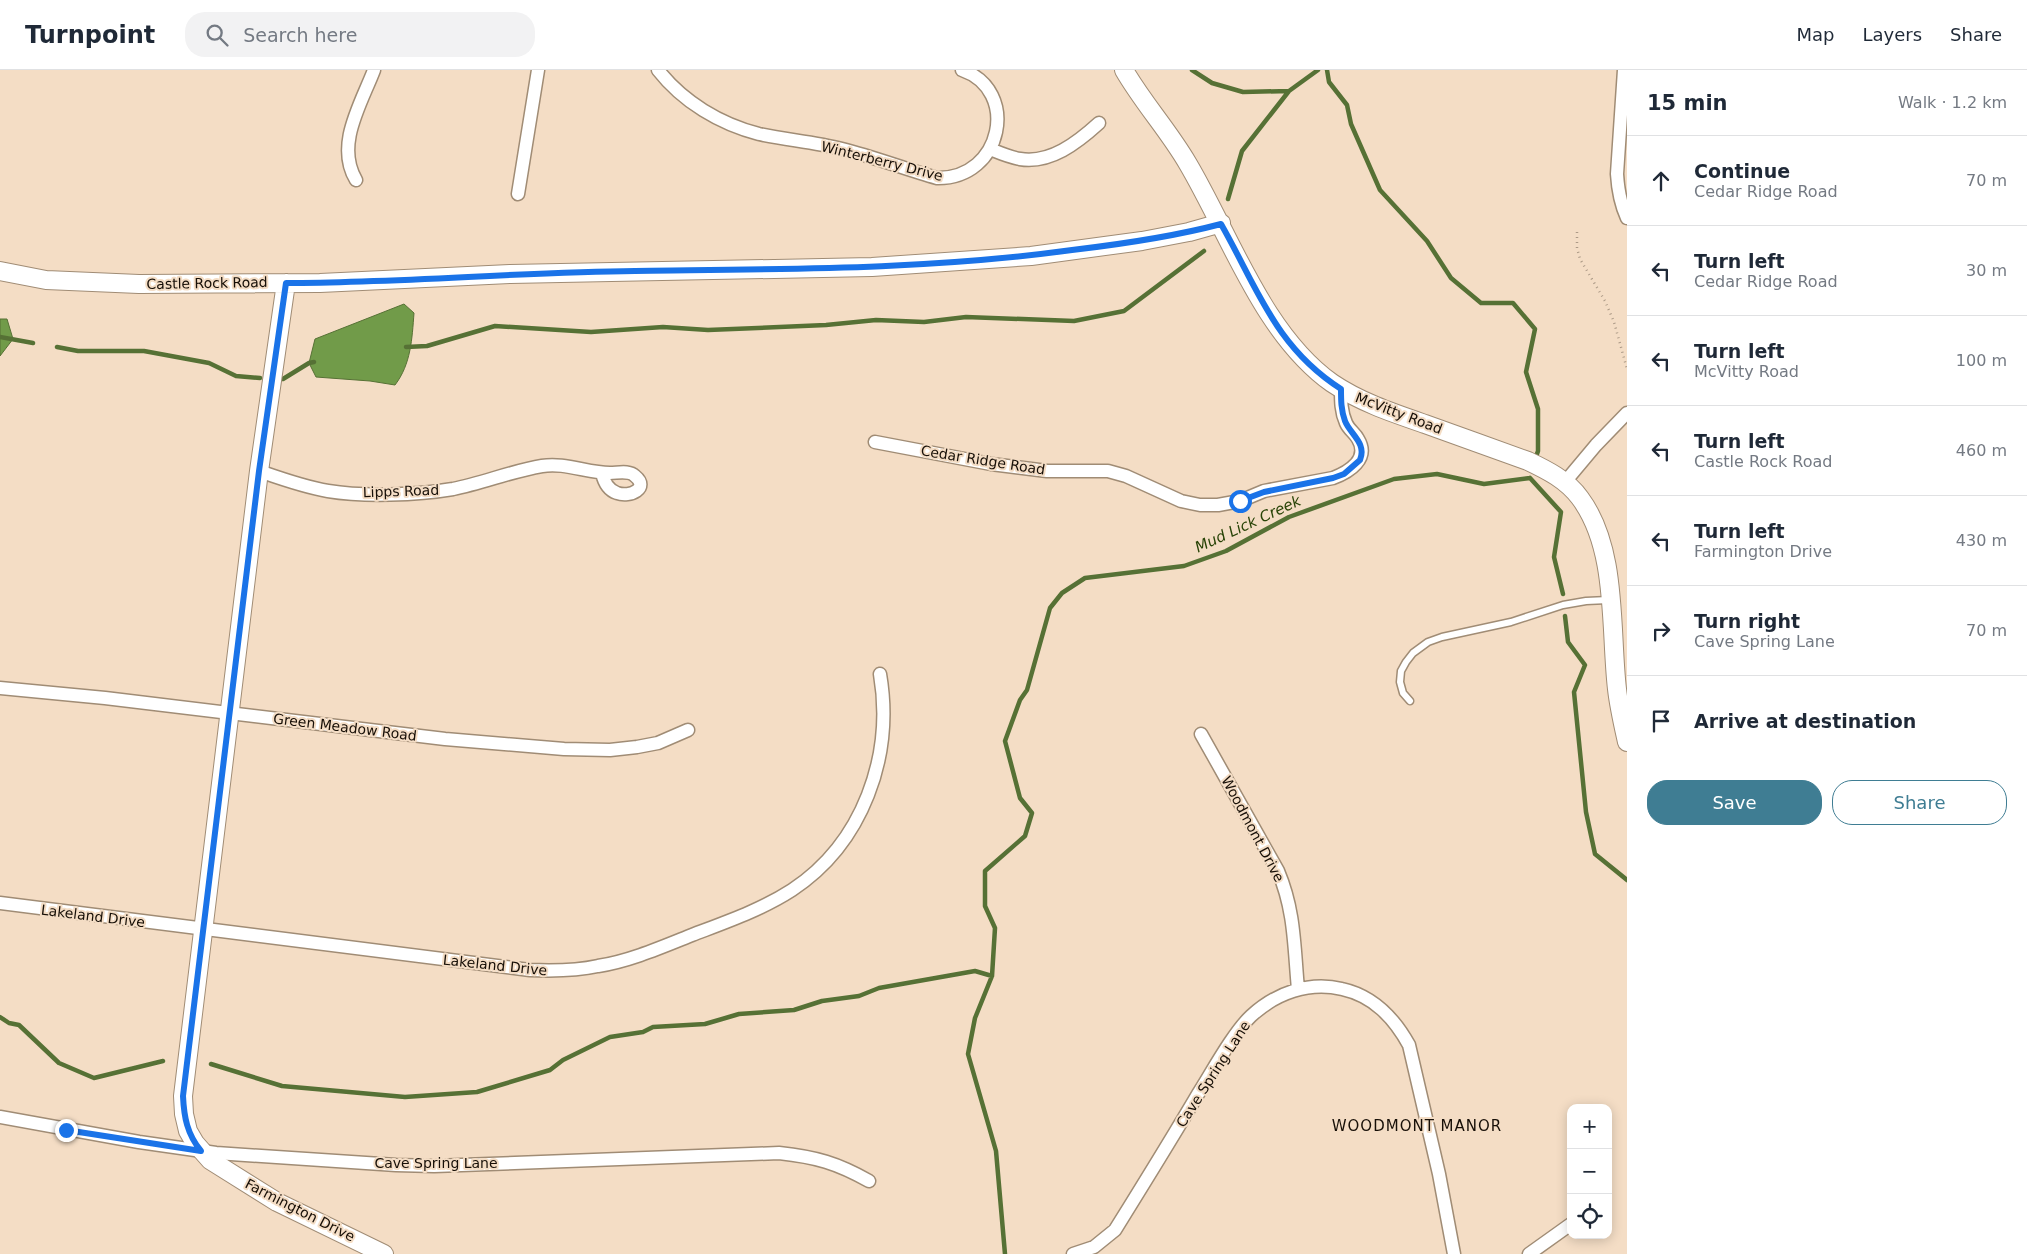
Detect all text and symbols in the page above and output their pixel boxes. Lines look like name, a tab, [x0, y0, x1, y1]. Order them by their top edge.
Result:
search box	[185, 12, 535, 57]
text: Turnpoint	[25, 21, 155, 49]
icon: search	[203, 21, 231, 49]
text: Search here	[243, 24, 357, 46]
text: Map	[1796, 24, 1834, 45]
text: Layers	[1862, 24, 1922, 45]
text: Share	[1950, 24, 2002, 45]
text: 15 min	[1647, 91, 1728, 115]
text: Walk · 1.2 km	[1898, 93, 2007, 112]
street label: Winterberry Drive	[819, 138, 945, 184]
text: Continue	[1694, 160, 1790, 182]
icon: ahead	[1647, 167, 1675, 195]
text: 70 m	[1966, 171, 2007, 190]
text: Cedar Ridge Road	[1694, 182, 1838, 201]
text: Turn left	[1694, 250, 1785, 272]
icon: left	[1647, 257, 1675, 285]
text: 30 m	[1966, 261, 2007, 280]
text: Cedar Ridge Road	[1694, 272, 1838, 291]
street label: Castle Rock Road	[146, 274, 268, 292]
text: Turn left	[1694, 340, 1785, 362]
icon: left	[1647, 347, 1675, 375]
text: 100 m	[1956, 351, 2007, 370]
text: McVitty Road	[1694, 362, 1799, 381]
street label: McVitty Road	[1353, 389, 1445, 437]
text: Turn left	[1694, 430, 1785, 452]
icon: left	[1647, 437, 1675, 465]
text: 460 m	[1956, 441, 2007, 460]
street label: Cedar Ridge Road	[920, 442, 1046, 478]
text: Castle Rock Road	[1694, 452, 1832, 471]
street label: Lipps Road	[363, 482, 439, 500]
route start	[1229, 490, 1252, 513]
water label: Mud Lick Creek	[1192, 491, 1305, 556]
text: Turn left	[1694, 520, 1785, 542]
icon: left	[1647, 527, 1675, 555]
text: 430 m	[1956, 531, 2007, 550]
text: Farmington Drive	[1694, 542, 1832, 561]
text: Turn right	[1694, 610, 1800, 632]
icon: right	[1647, 617, 1675, 645]
text: 70 m	[1966, 621, 2007, 640]
text: Cave Spring Lane	[1694, 632, 1835, 651]
icon: arrive	[1647, 707, 1675, 735]
street label: Green Meadow Road	[272, 710, 418, 744]
text: Arrive at destination	[1694, 710, 1916, 732]
street label: Woodmont Drive	[1218, 773, 1288, 885]
button: Save	[1647, 780, 1822, 825]
button: Share	[1832, 780, 2007, 825]
street label: Lakeland Drive	[40, 902, 146, 930]
street label: Lakeland Drive	[442, 952, 548, 978]
street label: Cave Spring Lane	[1173, 1018, 1253, 1130]
map controls	[1567, 1104, 1612, 1239]
button: +	[1567, 1104, 1612, 1149]
district label: WOODMONT MANOR	[1332, 1117, 1502, 1135]
route end	[55, 1119, 78, 1142]
button: −	[1567, 1149, 1612, 1194]
street label: Cave Spring Lane	[374, 1155, 498, 1171]
street label: Farmington Drive	[243, 1175, 357, 1245]
button: locate	[1567, 1194, 1612, 1239]

